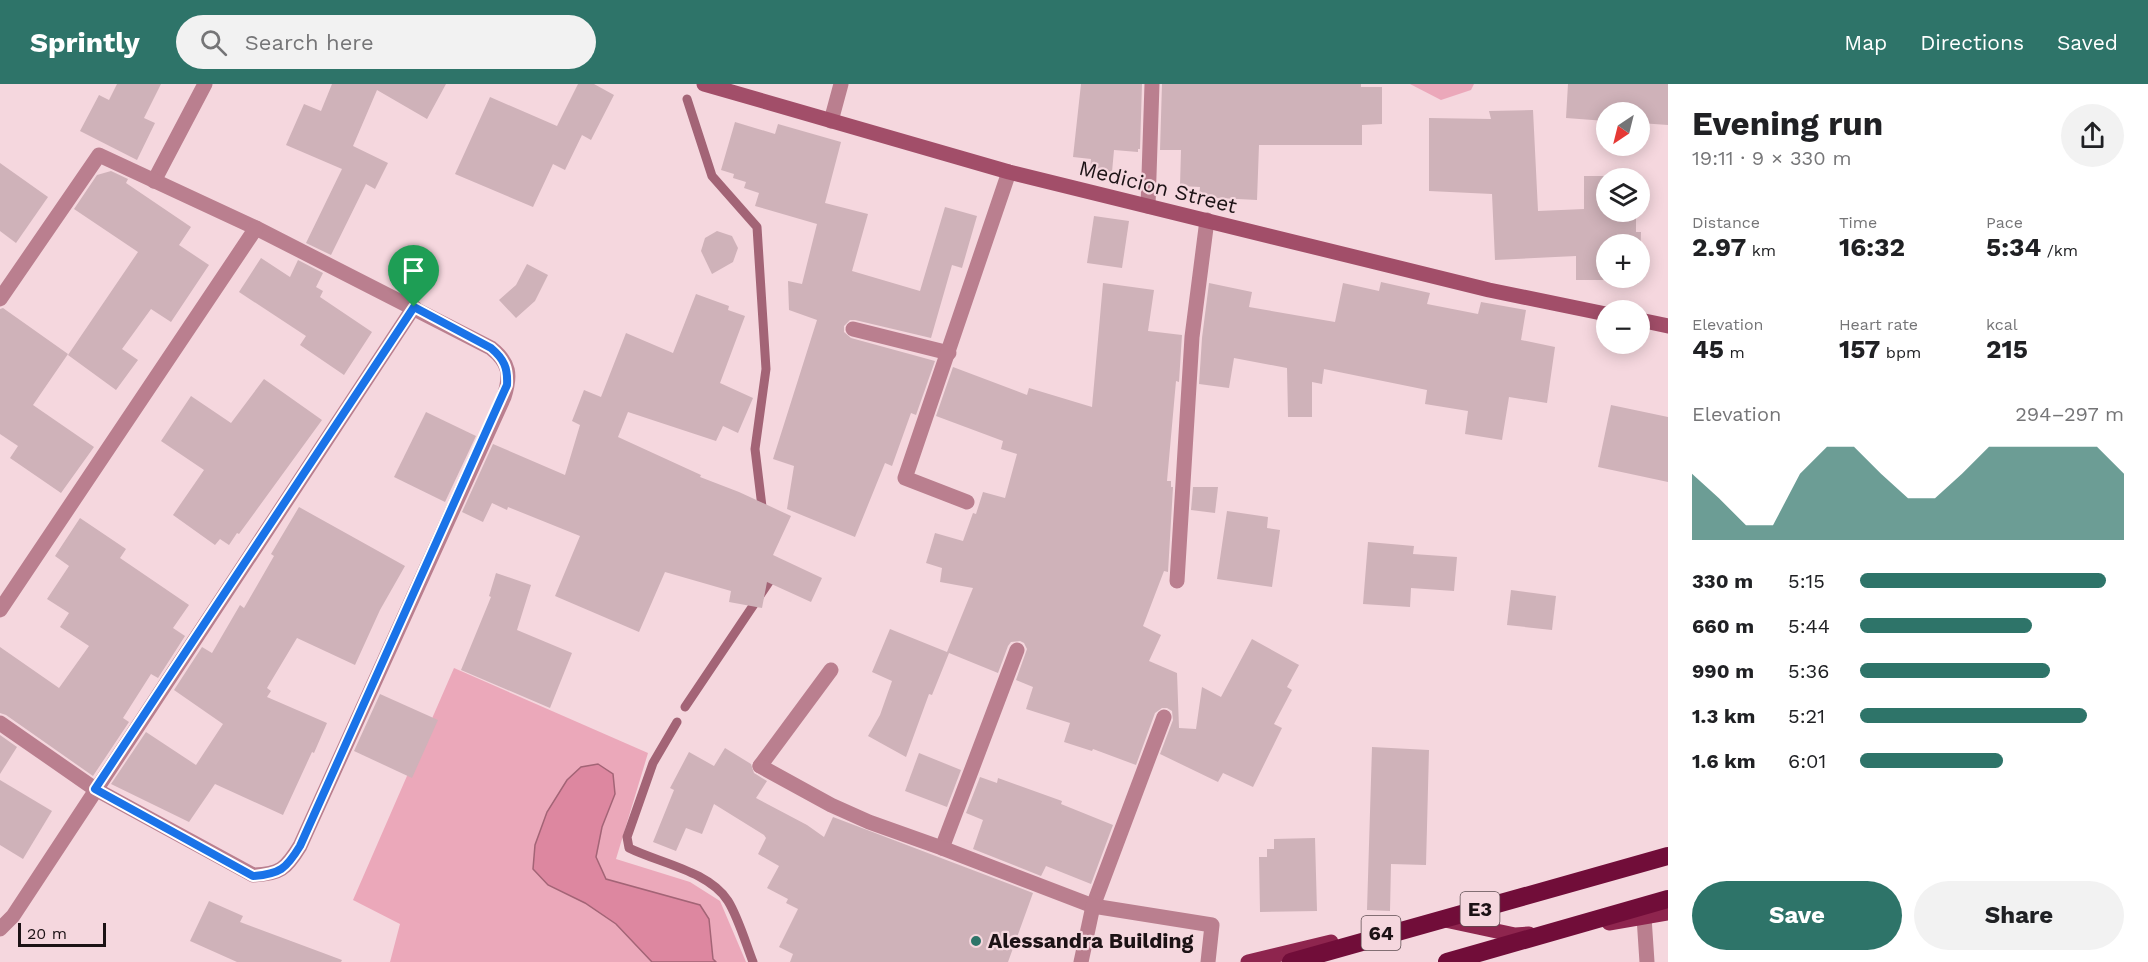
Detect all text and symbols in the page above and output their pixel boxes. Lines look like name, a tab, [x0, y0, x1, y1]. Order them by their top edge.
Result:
search box	[176, 15, 596, 69]
text: Sprintly	[30, 26, 140, 59]
icon: search	[197, 26, 230, 59]
text: Search here	[245, 30, 374, 55]
text: Map	[1844, 30, 1887, 55]
text: Directions	[1920, 30, 2024, 55]
text: Saved	[2057, 30, 2118, 55]
north arrow	[1596, 102, 1650, 156]
map controls	[1596, 102, 1650, 354]
text: Evening run	[1692, 104, 1883, 143]
button: share	[2061, 104, 2124, 167]
text: 19:11 · 9 × 330 m	[1692, 146, 1852, 170]
street label: Medicion Street	[1077, 155, 1240, 218]
button: layers	[1596, 168, 1650, 222]
text: Distance	[1692, 213, 1760, 232]
text: Time	[1839, 213, 1877, 232]
text: Pace	[1986, 213, 2023, 232]
text: 2.97	[1692, 232, 1746, 262]
text: 16:32	[1839, 232, 1905, 262]
text: 5:34	[1986, 232, 2041, 262]
button: +	[1596, 234, 1650, 288]
text: km	[1746, 241, 1776, 260]
text: /km	[2041, 241, 2078, 260]
pin	[388, 245, 439, 307]
icon: arrive	[397, 254, 430, 287]
button: −	[1596, 300, 1650, 354]
text: Elevation	[1692, 315, 1763, 334]
text: Heart rate	[1839, 315, 1918, 334]
text: kcal	[1986, 315, 2018, 334]
text: 45	[1692, 334, 1724, 364]
text: 157	[1839, 334, 1880, 364]
text: 215	[1986, 334, 2028, 364]
text: m	[1724, 343, 1745, 362]
text: bpm	[1880, 343, 1921, 362]
text: Elevation	[1692, 402, 1781, 426]
text: 294–297 m	[2015, 402, 2124, 426]
text: 330 m	[1692, 569, 1753, 593]
text: 5:15	[1788, 569, 1825, 593]
text: 660 m	[1692, 614, 1754, 638]
text: 5:44	[1788, 614, 1830, 638]
text: 990 m	[1692, 659, 1754, 683]
text: 5:36	[1788, 659, 1829, 683]
text: 1.3 km	[1692, 704, 1755, 728]
text: 5:21	[1788, 704, 1825, 728]
text: 1.6 km	[1692, 749, 1756, 773]
text: 6:01	[1788, 749, 1826, 773]
button: Save	[1692, 881, 1902, 950]
button: Share	[1914, 881, 2124, 950]
road number: E3	[1460, 892, 1500, 926]
road number: 64	[1362, 916, 1400, 950]
scale bar	[18, 920, 106, 948]
text: 20 m	[27, 924, 67, 943]
place label: Alessandra Building	[988, 928, 1193, 953]
marker: Alessandra Building	[969, 934, 983, 948]

